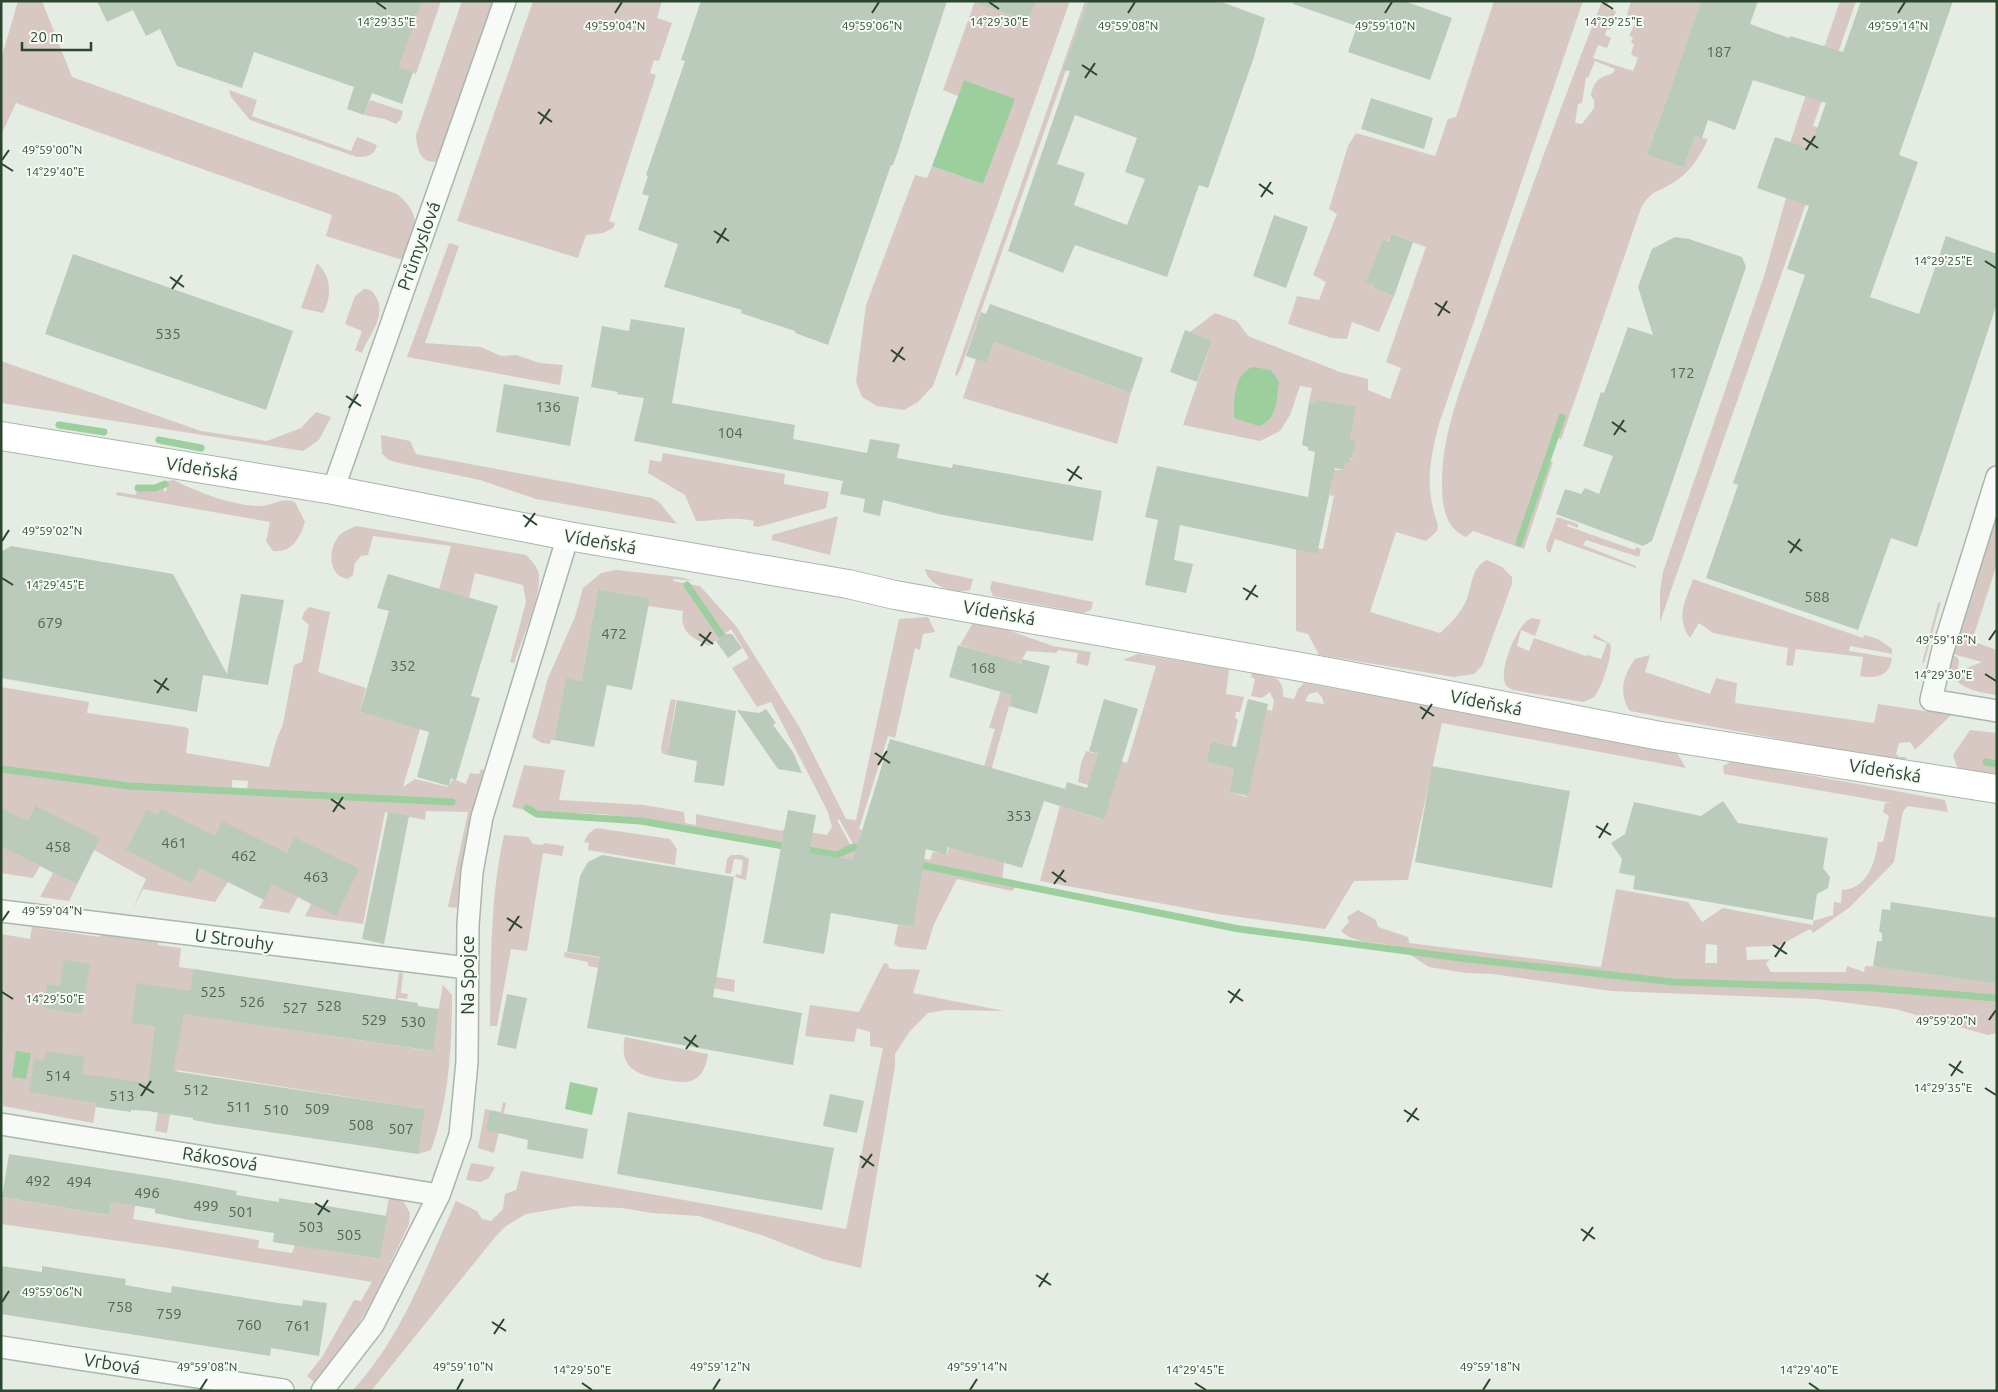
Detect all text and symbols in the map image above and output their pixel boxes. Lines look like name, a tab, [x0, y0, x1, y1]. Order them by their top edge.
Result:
text: 14°29'35"E	[357, 15, 416, 28]
text: 14°29'30"E	[970, 15, 1029, 28]
text: 14°29'25"E	[1584, 15, 1643, 28]
text: 49°59'04"N	[585, 19, 645, 32]
text: 49°59'06"N	[842, 19, 902, 32]
text: 49°59'08"N	[1098, 19, 1158, 32]
text: 49°59'10"N	[1355, 19, 1415, 32]
text: 49°59'14"N	[1868, 19, 1928, 32]
scale bar	[22, 20, 91, 52]
text: 20 m	[30, 28, 63, 45]
house number: 187	[1706, 43, 1732, 60]
text: 49°59'00"N	[22, 143, 82, 156]
text: 14°29'40"E	[26, 165, 85, 178]
street label: Průmyslová	[393, 198, 443, 293]
text: 14°29'25"E	[1914, 254, 1973, 267]
house number: 535	[155, 325, 181, 342]
house number: 172	[1669, 364, 1695, 381]
house number: 136	[535, 398, 561, 415]
house number: 104	[717, 424, 743, 441]
street label: Vídeňská	[164, 452, 240, 484]
text: 49°59'02"N	[22, 524, 82, 537]
street label: Vídeňská	[562, 525, 638, 557]
text: 14°29'45"E	[26, 578, 85, 591]
house number: 588	[1804, 588, 1830, 605]
street label: Vídeňská	[961, 596, 1037, 628]
house number: 679	[37, 614, 63, 631]
house number: 472	[601, 625, 627, 642]
text: 49°59'18"N	[1916, 633, 1976, 646]
house number: 352	[390, 657, 416, 674]
house number: 168	[970, 659, 996, 676]
text: 14°29'30"E	[1914, 668, 1973, 681]
street label: Vídeňská	[1448, 685, 1524, 719]
street label: Vídeňská	[1847, 754, 1923, 786]
house number: 353	[1006, 807, 1032, 824]
house number: 461	[161, 834, 187, 851]
house number: 458	[45, 838, 71, 855]
house number: 462	[231, 847, 257, 864]
house number: 463	[303, 868, 329, 885]
text: 49°59'04"N	[22, 904, 82, 917]
street label: U Strouhy	[194, 924, 275, 954]
street label: Na Spojce	[457, 935, 477, 1015]
house number: 525	[200, 983, 226, 1000]
text: 14°29'50"E	[26, 992, 85, 1005]
house number: 526	[239, 993, 265, 1010]
house number: 528	[316, 997, 342, 1014]
house number: 527	[282, 999, 308, 1016]
house number: 529	[361, 1011, 387, 1028]
house number: 530	[400, 1013, 426, 1030]
text: 49°59'20"N	[1916, 1014, 1976, 1027]
house number: 514	[45, 1067, 71, 1084]
house number: 512	[183, 1081, 209, 1098]
text: 14°29'35"E	[1914, 1081, 1973, 1094]
house number: 513	[109, 1087, 135, 1104]
house number: 511	[226, 1098, 252, 1115]
house number: 509	[304, 1100, 330, 1117]
house number: 510	[263, 1101, 289, 1118]
house number: 508	[348, 1116, 374, 1133]
house number: 507	[388, 1120, 414, 1137]
street label: Rákosová	[181, 1142, 259, 1174]
house number: 492	[25, 1172, 51, 1189]
house number: 494	[66, 1173, 92, 1190]
house number: 496	[134, 1184, 160, 1201]
house number: 499	[193, 1197, 219, 1214]
house number: 501	[228, 1203, 254, 1220]
house number: 503	[298, 1218, 324, 1235]
house number: 505	[336, 1226, 362, 1243]
text: 49°59'06"N	[22, 1285, 82, 1298]
house number: 758	[107, 1298, 133, 1315]
house number: 759	[156, 1305, 182, 1322]
house number: 760	[236, 1316, 262, 1333]
house number: 761	[285, 1317, 311, 1334]
street label: Vrbová	[82, 1349, 142, 1377]
text: 49°59'08"N	[177, 1360, 237, 1373]
text: 49°59'10"N	[433, 1360, 493, 1373]
text: 49°59'12"N	[690, 1360, 750, 1373]
text: 49°59'14"N	[947, 1360, 1007, 1373]
text: 49°59'18"N	[1460, 1360, 1520, 1373]
text: 14°29'50"E	[553, 1363, 612, 1376]
text: 14°29'45"E	[1166, 1363, 1225, 1376]
text: 14°29'40"E	[1780, 1363, 1839, 1376]

